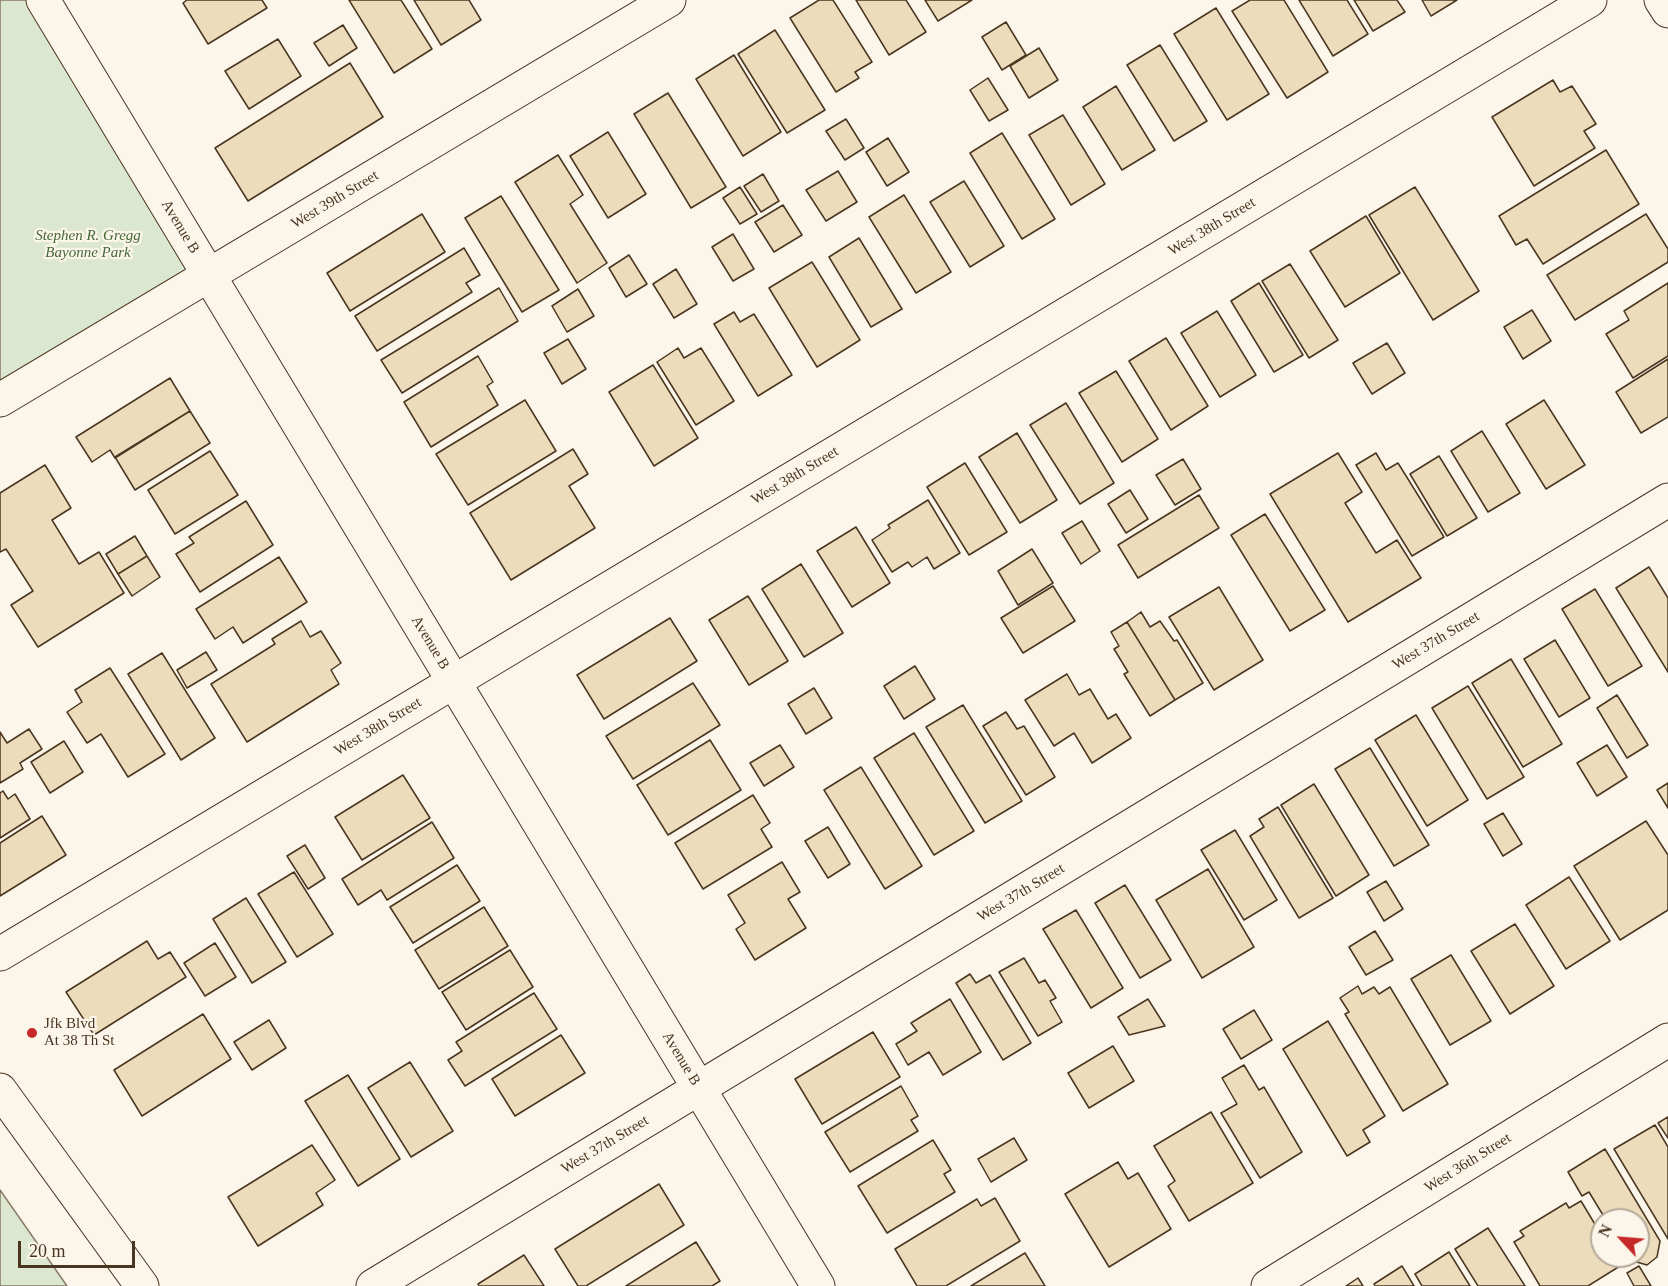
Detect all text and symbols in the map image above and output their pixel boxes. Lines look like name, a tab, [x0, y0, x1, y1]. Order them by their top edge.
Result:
street label: West 39th Street	[288, 167, 382, 233]
street label: West 38th Street	[1165, 194, 1259, 260]
street label: Avenue B	[157, 197, 203, 257]
park label: Stephen R. Gregg Bayonne Park	[35, 227, 141, 262]
street label: West 38th Street	[748, 443, 842, 509]
street label: West 37th Street	[1389, 608, 1483, 674]
street label: Avenue B	[407, 613, 453, 673]
street label: West 38th Street	[331, 694, 425, 760]
street label: West 37th Street	[974, 860, 1068, 926]
place label: Jfk Blvd At 38 Th St	[44, 1015, 114, 1050]
marker: Jfk Blvd At 38 Th St	[25, 1026, 39, 1040]
street label: Avenue B	[658, 1029, 704, 1089]
street label: West 37th Street	[558, 1112, 652, 1178]
street label: West 36th Street	[1421, 1129, 1515, 1197]
north arrow	[1590, 1208, 1650, 1268]
text: N	[1595, 1222, 1615, 1240]
scale bar	[21, 1229, 138, 1267]
text: 20 m	[29, 1241, 66, 1261]

